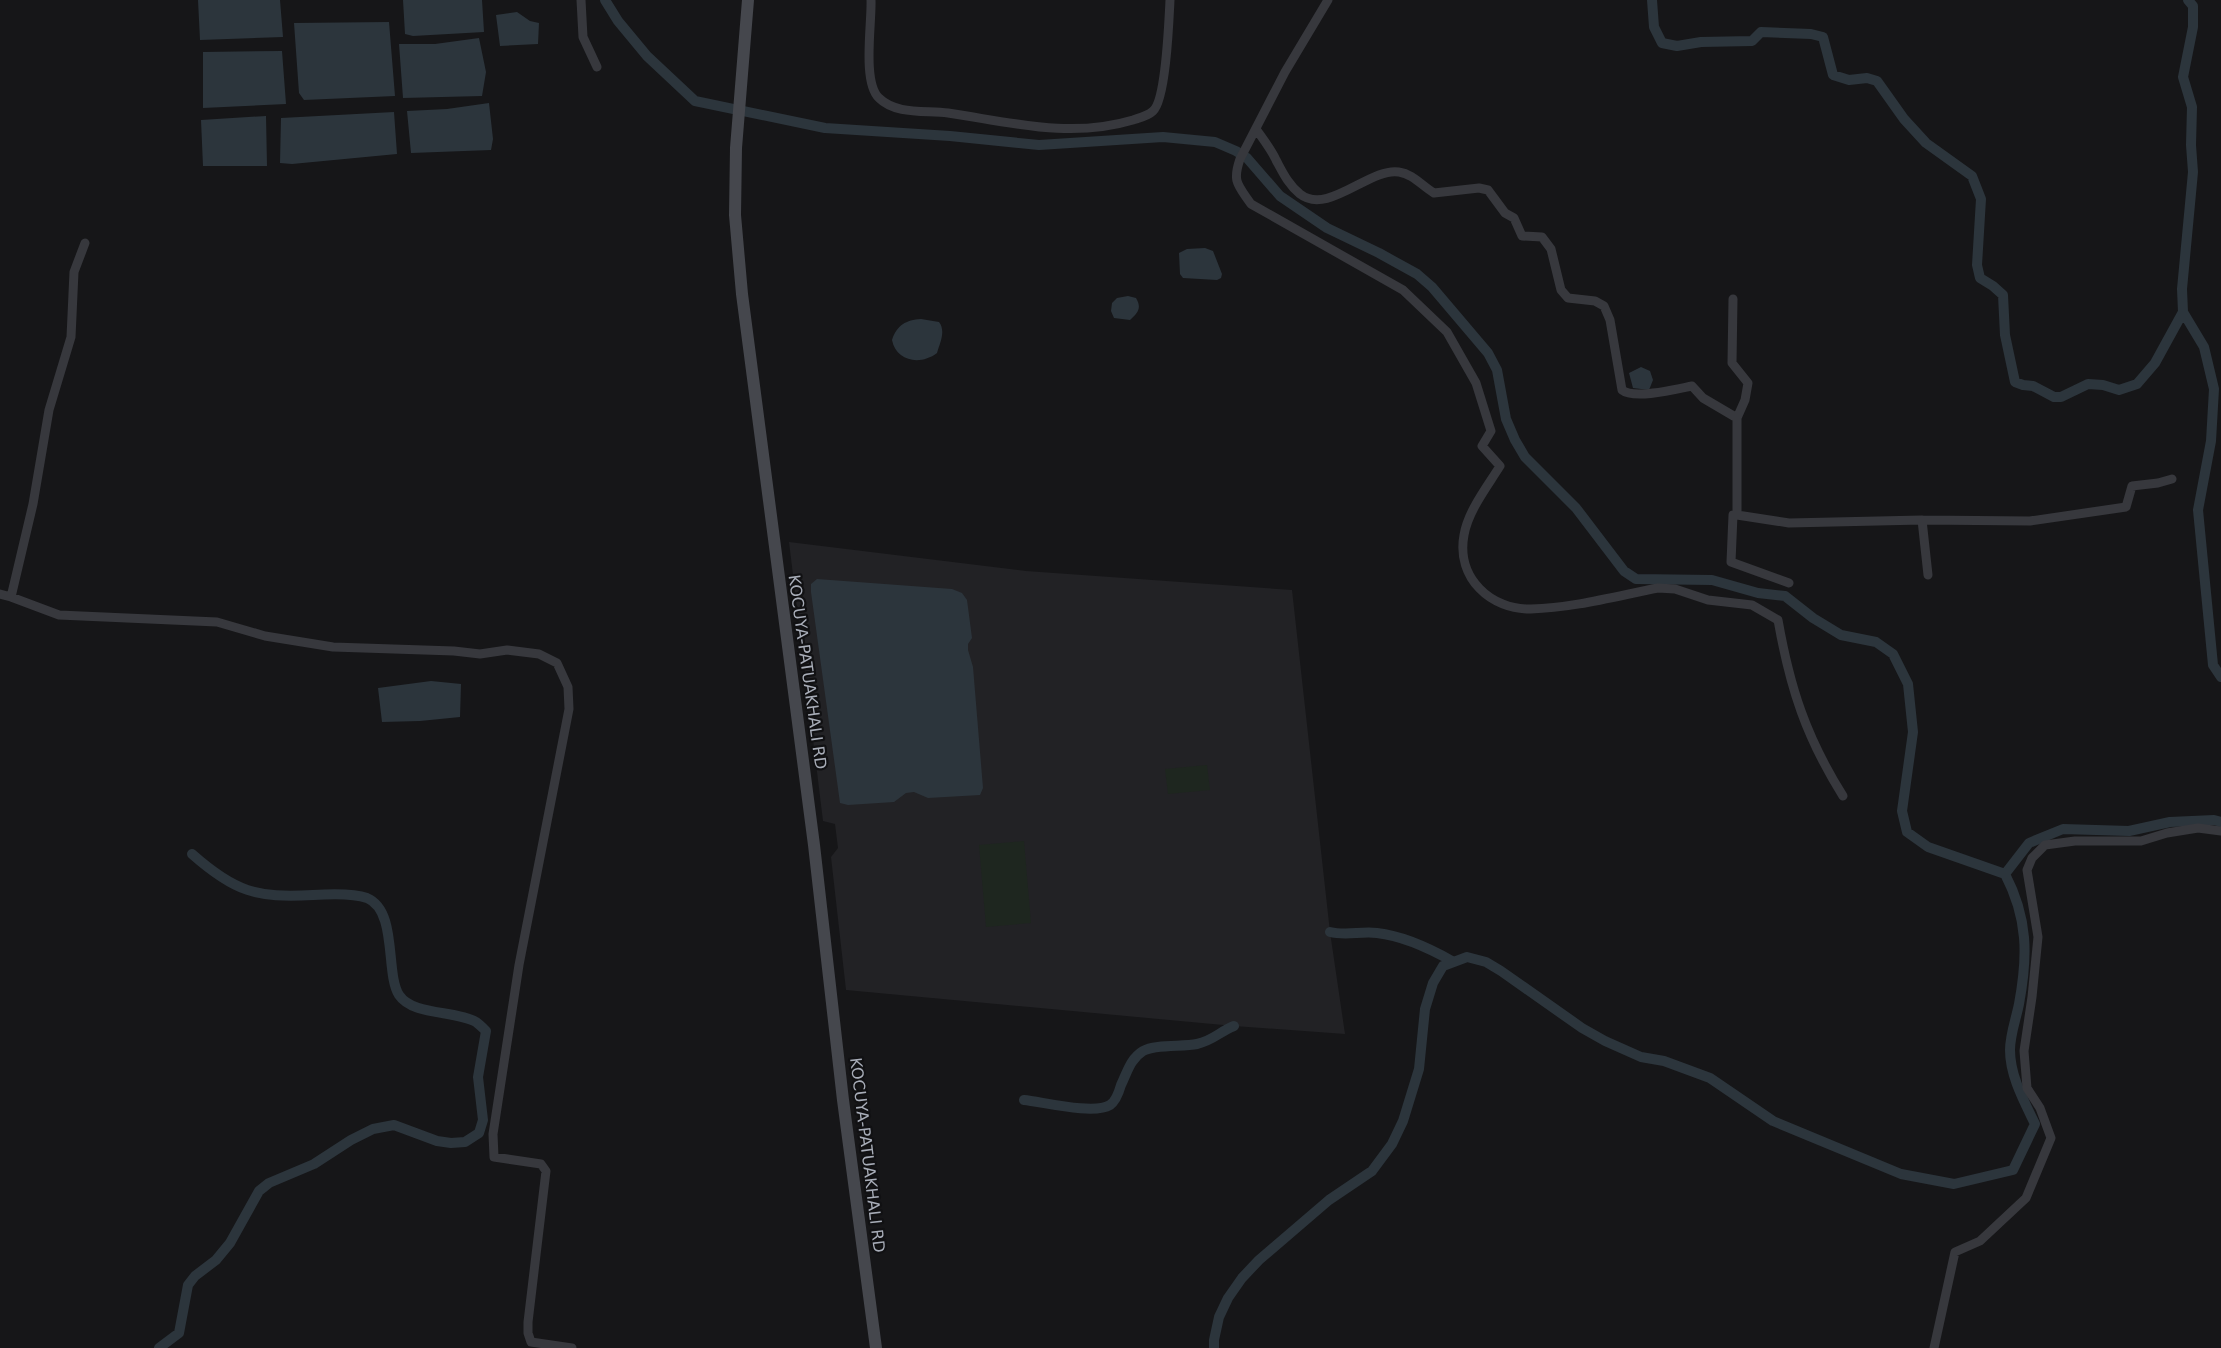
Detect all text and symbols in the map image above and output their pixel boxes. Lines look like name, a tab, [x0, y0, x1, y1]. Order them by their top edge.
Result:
street label: KOCUYA-PATUAKHALI RD	[784, 574, 831, 771]
street label: KOCUYA-PATUAKHALI RD	[846, 1056, 889, 1254]

